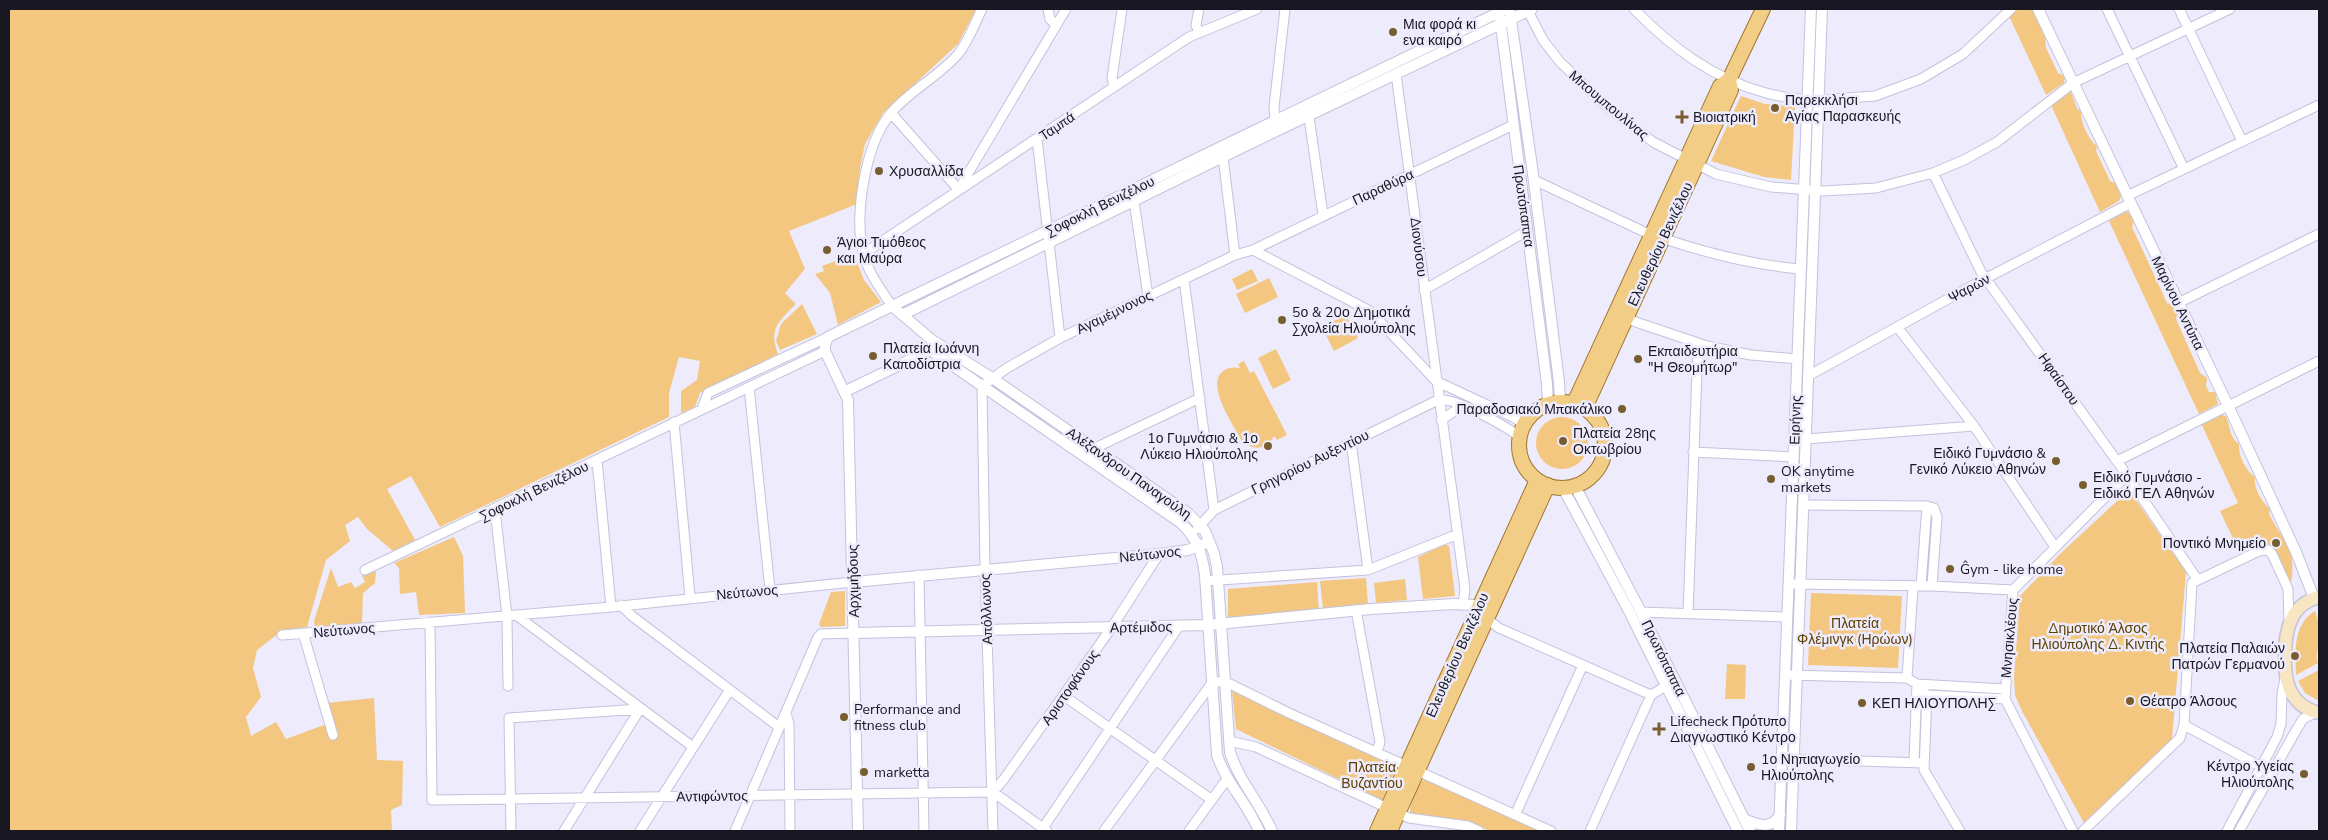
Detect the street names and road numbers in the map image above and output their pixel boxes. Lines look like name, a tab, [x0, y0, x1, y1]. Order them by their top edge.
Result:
street label: Μπουμπουλίνας	[1565, 66, 1653, 145]
street label: Ταμπά	[1036, 108, 1079, 145]
street label: Πρωτόπαππα	[1508, 164, 1539, 248]
street label: Παραθύρα	[1349, 165, 1417, 210]
street label: Σοφοκλή Βενιζέλου	[1043, 172, 1158, 241]
street label: Ελευθερίου Βενιζέλου	[1623, 179, 1698, 309]
street label: Διονύσου	[1405, 216, 1432, 278]
street label: Μαρίνου Αντύπα	[2147, 253, 2209, 353]
street label: Ψαρών	[1945, 269, 1994, 307]
street label: Αγαμέμνονος	[1073, 286, 1156, 339]
street label: Ηφαίστου	[2034, 349, 2084, 409]
street label: Ειρήνης	[1785, 395, 1806, 445]
street label: Αλέξανδρου Παναγούλη	[1062, 423, 1195, 524]
street label: Γρηγορίου Αυξεντίου	[1248, 426, 1372, 499]
street label: Σοφοκλή Βενιζέλου	[477, 457, 592, 526]
street label: Νεύτωνος	[1118, 542, 1182, 567]
street label: Αρχιμήδους	[843, 544, 864, 618]
street label: Απόλλωνος	[976, 573, 997, 645]
street label: Νεύτωνος	[715, 580, 779, 605]
street label: Ελευθερίου Βενιζέλου	[1421, 590, 1494, 721]
street label: Μνησικλέους	[1997, 597, 2022, 679]
street label: Αρτέμιδος	[1110, 617, 1173, 638]
street label: Πρωτόπαππα	[1637, 617, 1690, 700]
street label: Νεύτωνος	[312, 618, 376, 643]
street label: Αριστοφάνους	[1037, 645, 1104, 729]
street label: Αντιφώντος	[676, 786, 748, 807]

